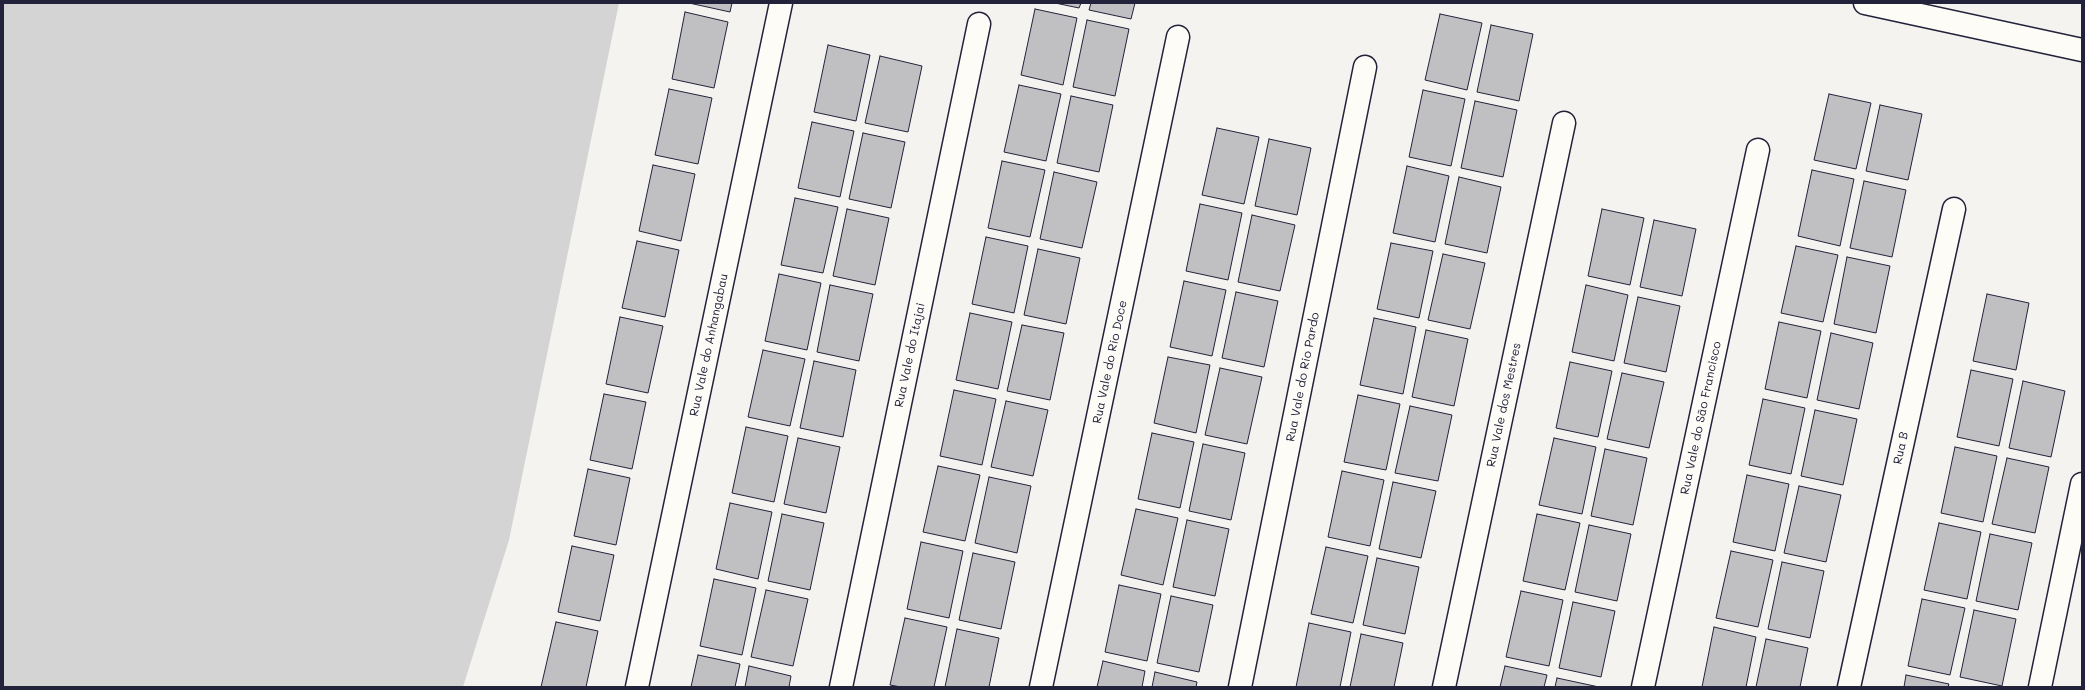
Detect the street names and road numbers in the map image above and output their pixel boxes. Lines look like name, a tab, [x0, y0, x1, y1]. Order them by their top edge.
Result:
street label: Rua Vale do Anhangabau	[687, 272, 731, 418]
street label: Rua Vale do Rio Doce	[1090, 299, 1130, 425]
street label: Rua Vale do Itajai	[892, 301, 928, 409]
street label: Rua Vale do Rio Pardo	[1283, 311, 1323, 443]
street label: Rua Vale do São Francisco	[1678, 340, 1724, 496]
street label: Rua Vale dos Mestres	[1484, 341, 1524, 469]
street label: Rua B	[1891, 430, 1911, 466]

